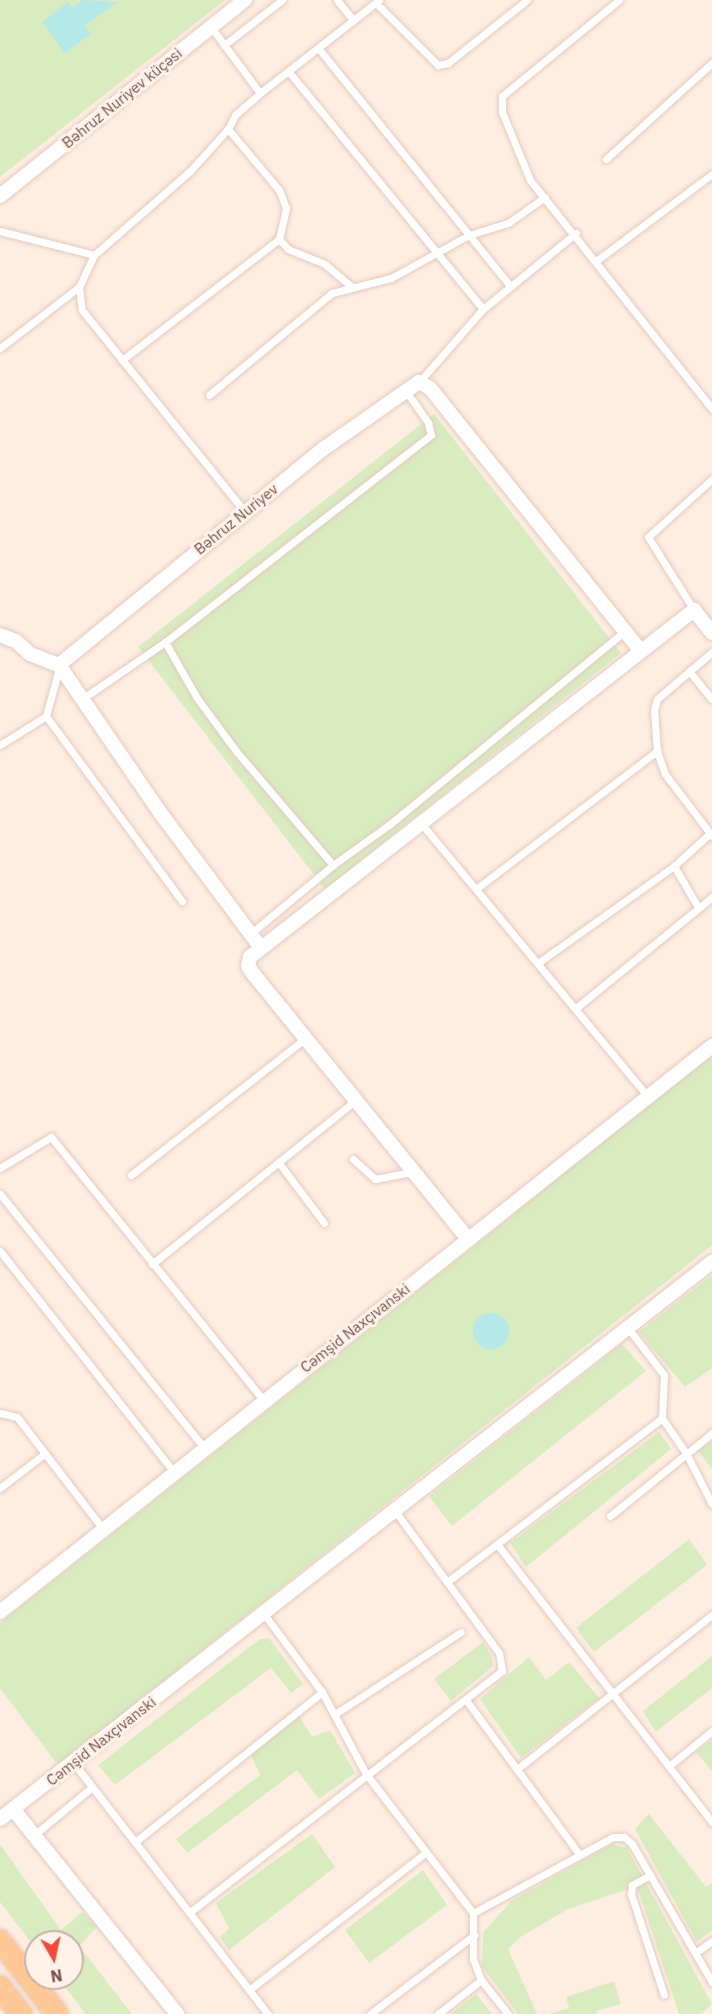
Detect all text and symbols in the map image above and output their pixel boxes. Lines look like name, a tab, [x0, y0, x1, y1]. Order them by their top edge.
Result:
street label: Bəhruz Nuriyev küçəsi	[58, 44, 186, 152]
street label: Bəhruz Nuriyev	[191, 480, 281, 558]
street label: Cəmşid Naxçıvanski	[297, 1280, 413, 1376]
street label: Cəmşid Naxçıvanski	[43, 1693, 159, 1789]
north arrow	[24, 1930, 84, 1990]
text: N	[49, 1965, 64, 1987]

